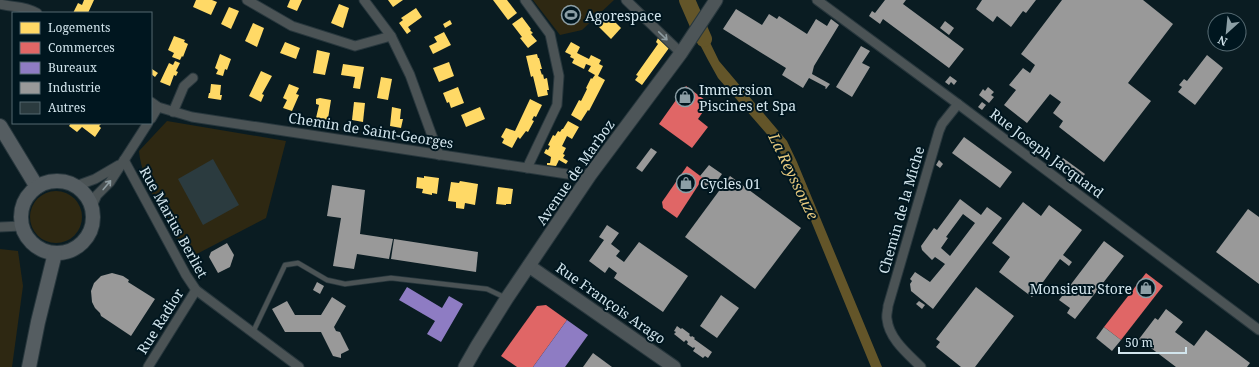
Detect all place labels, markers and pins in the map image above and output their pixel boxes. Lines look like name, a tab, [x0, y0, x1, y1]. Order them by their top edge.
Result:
sports icon: Agorespace	[560, 4, 582, 26]
place label: Agorespace	[585, 6, 661, 25]
place label: Immersion Piscines et Spa	[699, 80, 796, 115]
shop icon: Immersion Piscines et Spa	[674, 86, 696, 108]
shop icon: Cycles 01	[675, 172, 697, 194]
place label: Cycles 01	[700, 174, 761, 193]
shop icon: Monsieur Store	[1135, 277, 1157, 299]
place label: Monsieur Store	[1030, 279, 1132, 298]

